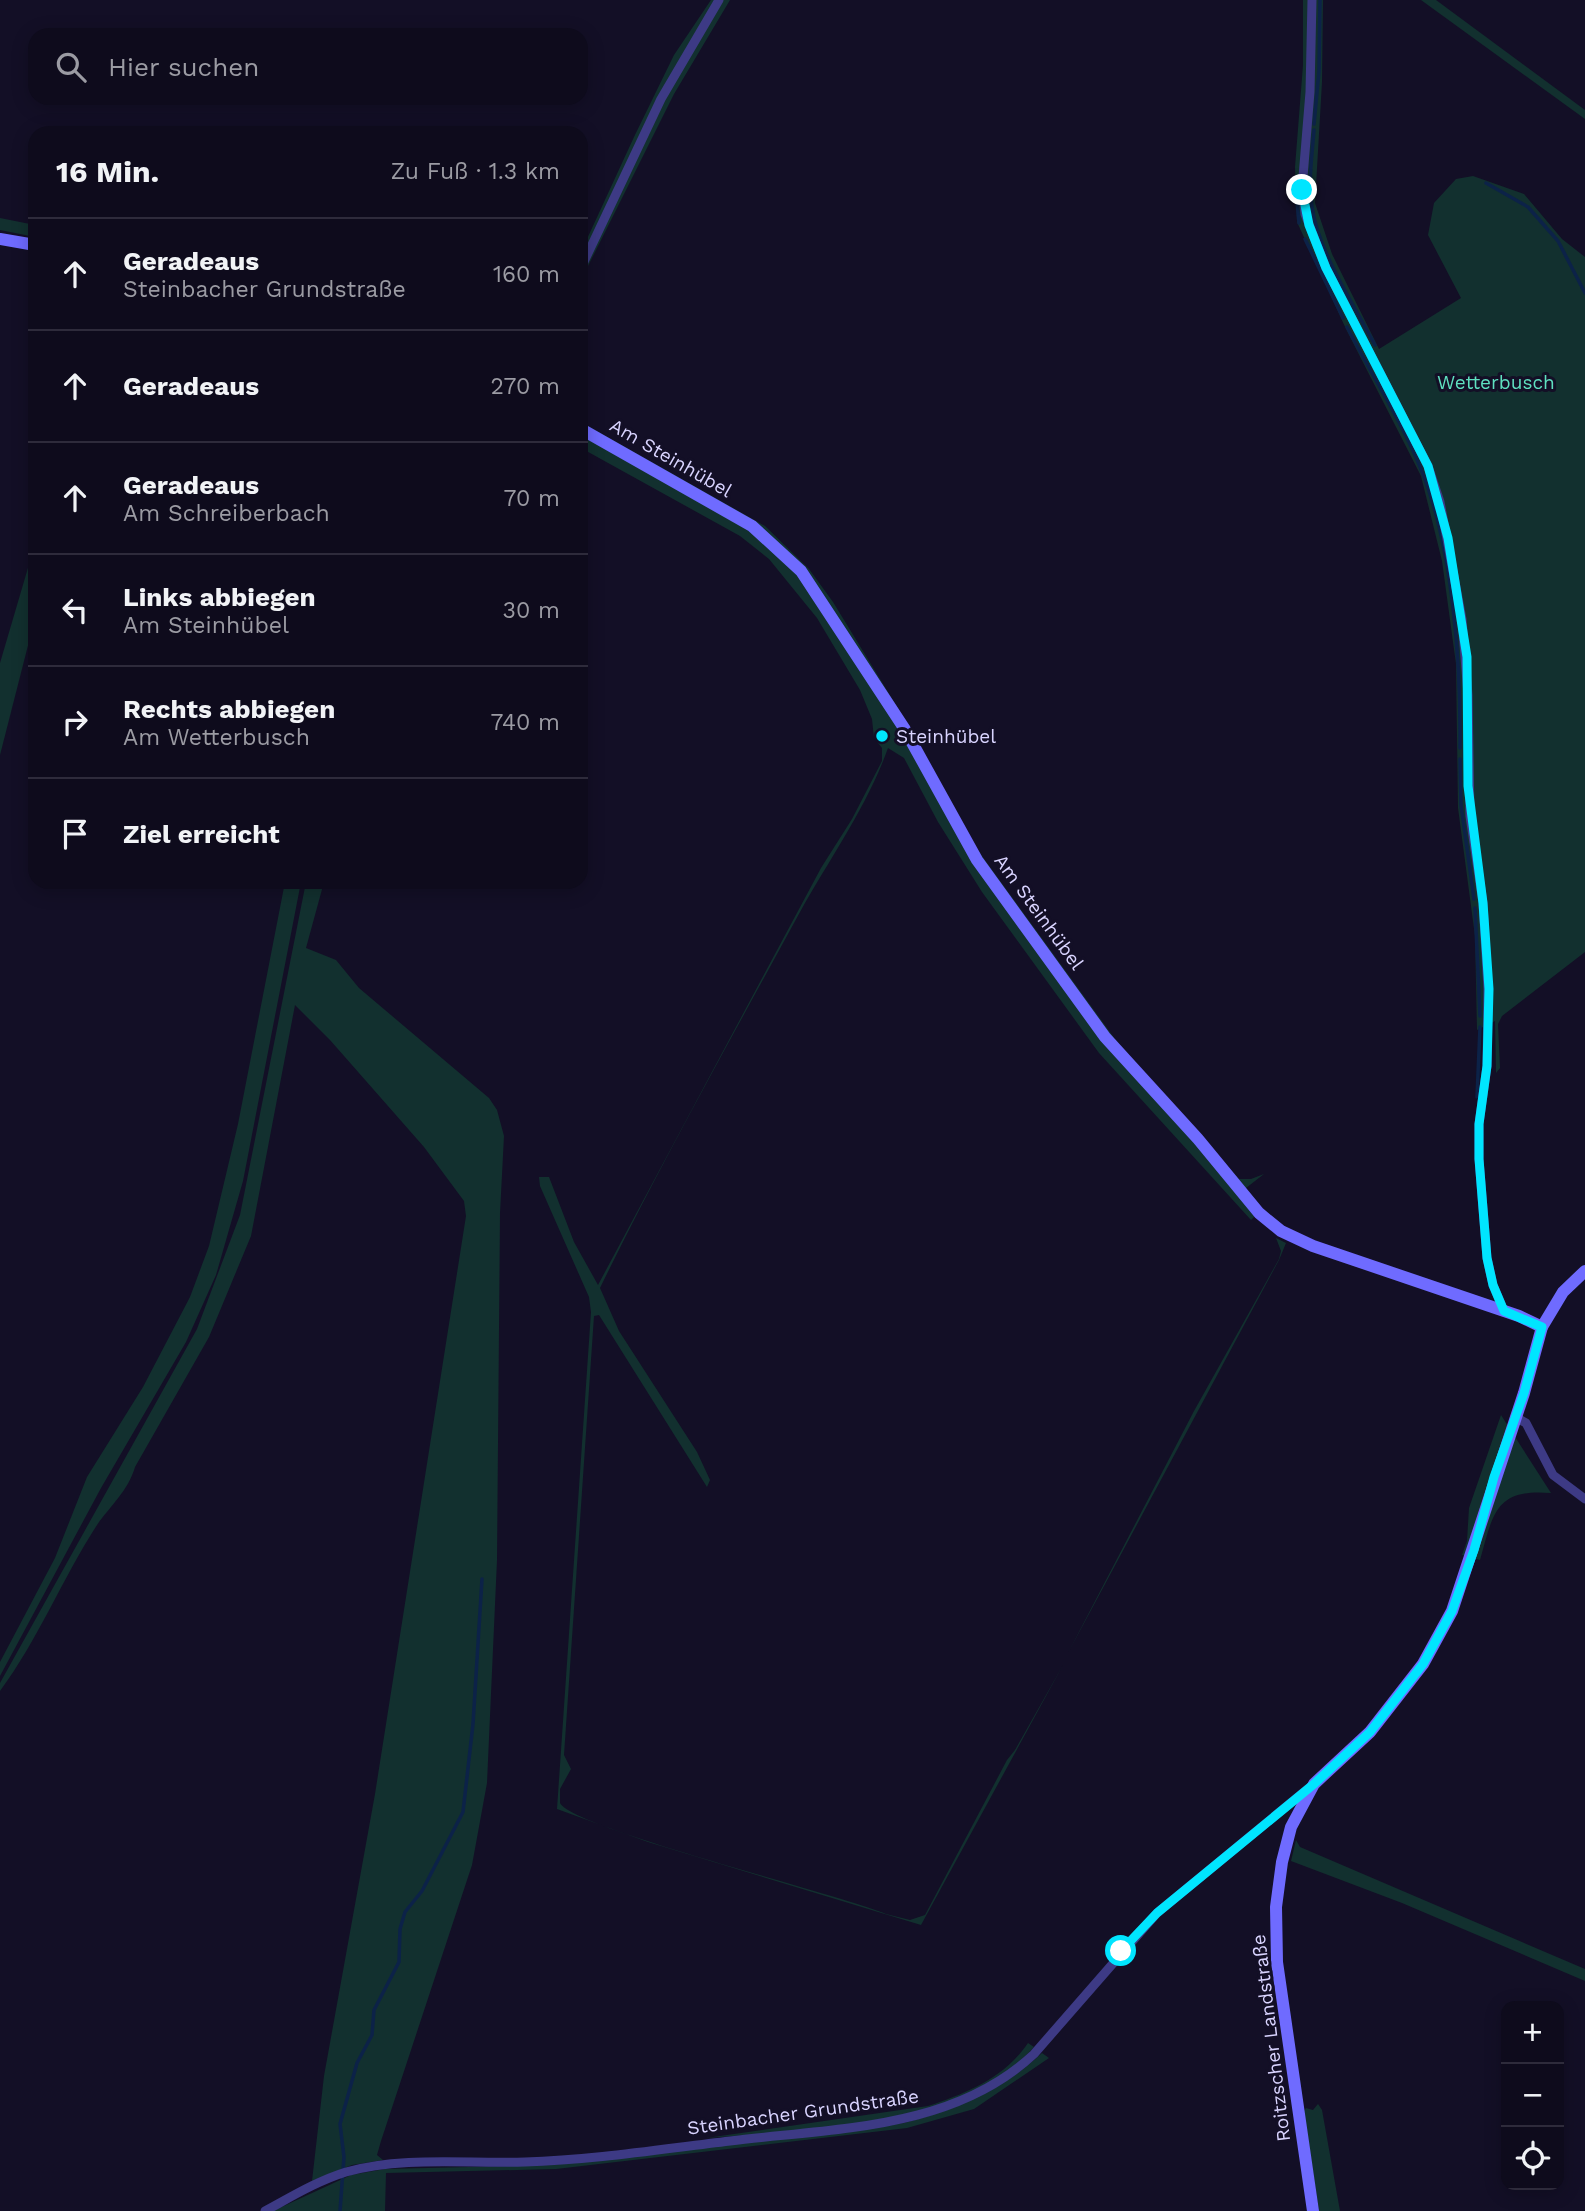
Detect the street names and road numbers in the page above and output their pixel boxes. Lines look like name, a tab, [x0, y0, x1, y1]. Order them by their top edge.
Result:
street label: Am Steinhübel	[606, 414, 736, 502]
street label: Am Steinhübel	[989, 850, 1089, 974]
street label: Roitzscher Landstraße	[1247, 1933, 1295, 2143]
street label: Steinbacher Grundstraße	[686, 2084, 920, 2140]

